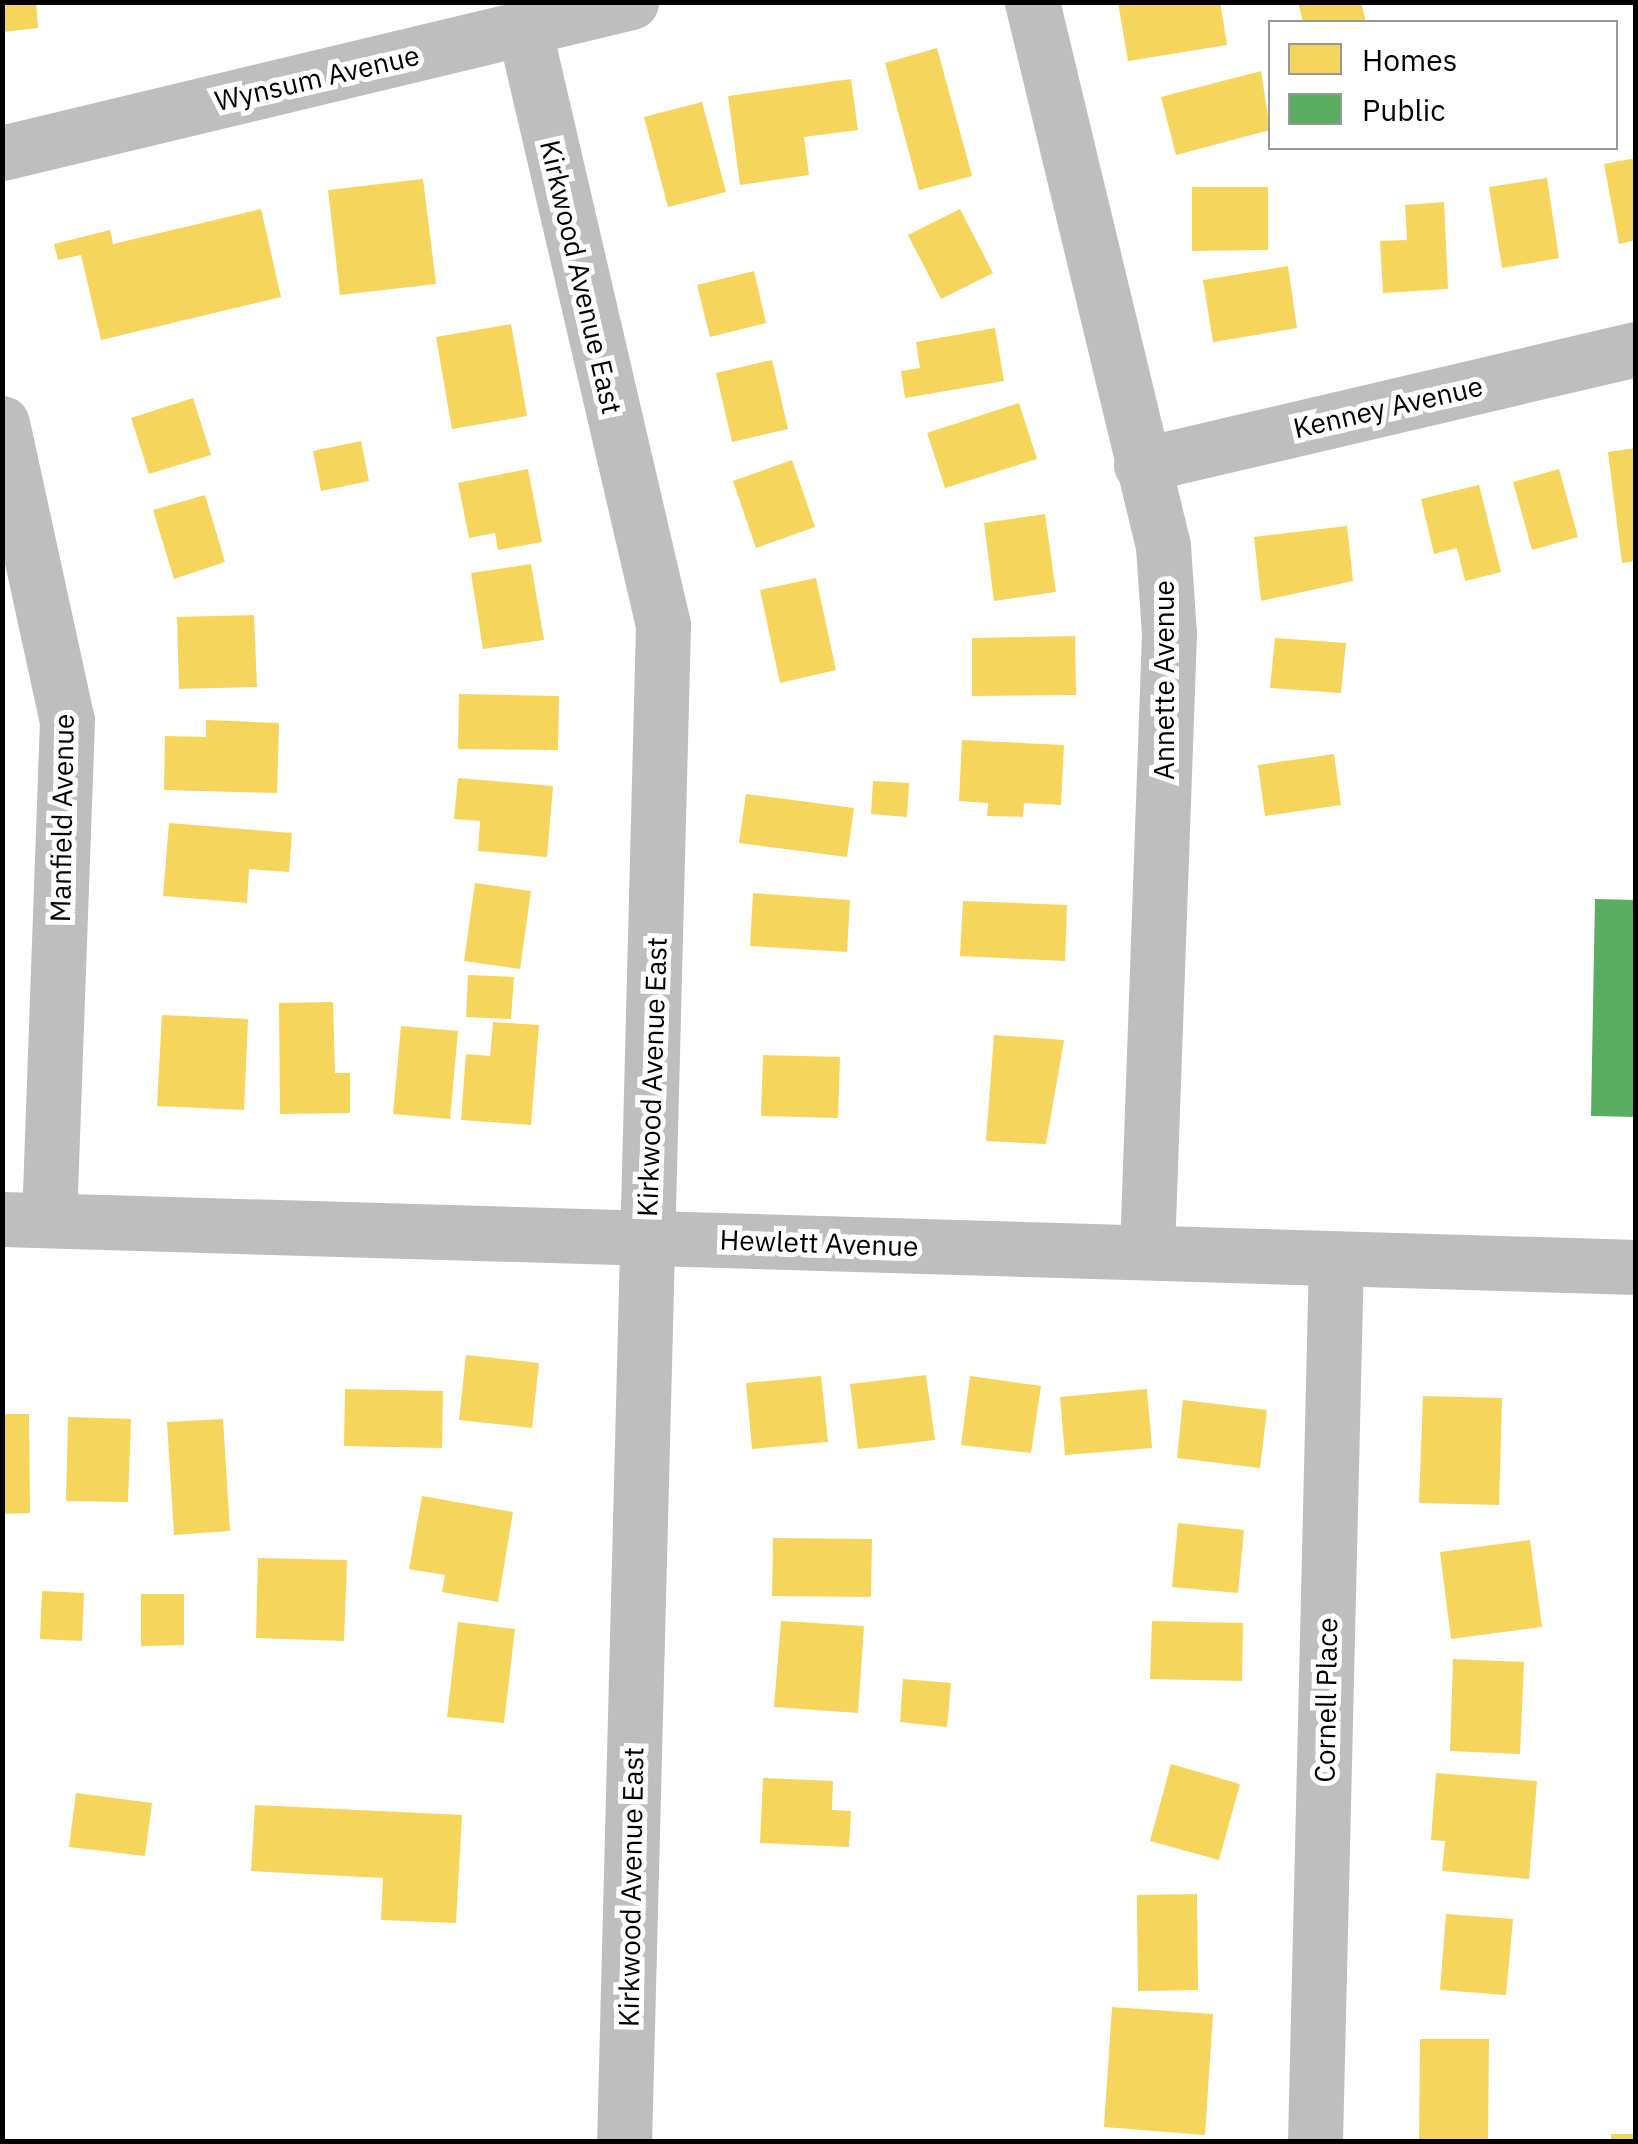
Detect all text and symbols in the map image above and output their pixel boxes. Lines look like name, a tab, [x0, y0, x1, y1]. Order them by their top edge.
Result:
legend	[1268, 20, 1618, 150]
street label: Wynsum Avenue	[211, 38, 423, 118]
text: Homes	[1362, 40, 1457, 79]
text: Public	[1362, 90, 1445, 129]
street label: Kirkwood Avenue East	[533, 137, 629, 417]
street label: Kenney Avenue	[1290, 369, 1486, 445]
street label: Annette Avenue	[1147, 580, 1181, 780]
street label: Manfield Avenue	[43, 713, 81, 923]
street label: Kirkwood Avenue East	[630, 936, 674, 1218]
street label: Hewlett Avenue	[719, 1223, 919, 1263]
street label: Cornell Place	[1308, 1617, 1344, 1783]
street label: Kirkwood Avenue East	[612, 1747, 650, 2027]

